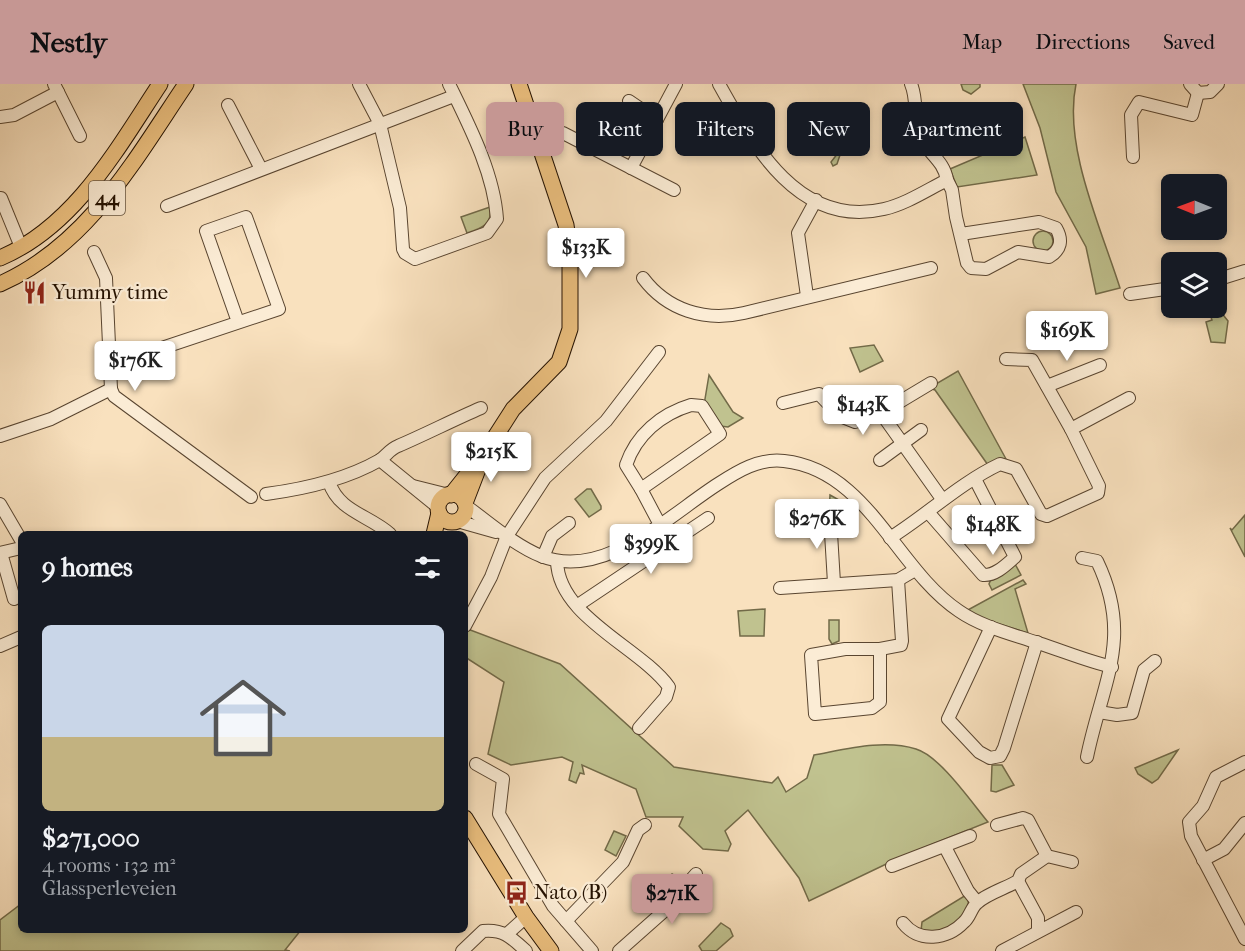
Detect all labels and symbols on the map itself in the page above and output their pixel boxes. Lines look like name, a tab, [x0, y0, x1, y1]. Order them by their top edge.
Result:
north arrow	[1161, 174, 1227, 240]
road number: 44	[89, 181, 125, 215]
pin: $133K	[544, 228, 628, 279]
restaurant icon: Yummy time	[21, 279, 47, 305]
place label: Yummy time	[51, 280, 168, 304]
pin: $169K	[1025, 311, 1109, 362]
pin: $176K	[93, 341, 177, 392]
pin: $143K	[821, 385, 905, 436]
pin: $215K	[449, 432, 533, 483]
pin: $276K	[775, 499, 859, 550]
pin: $148K	[951, 505, 1035, 556]
pin: $399K	[609, 524, 693, 575]
pin: $271K	[630, 874, 714, 925]
bus stop icon: Nato (B)	[503, 879, 529, 905]
place label: Nato (B)	[534, 880, 607, 904]

